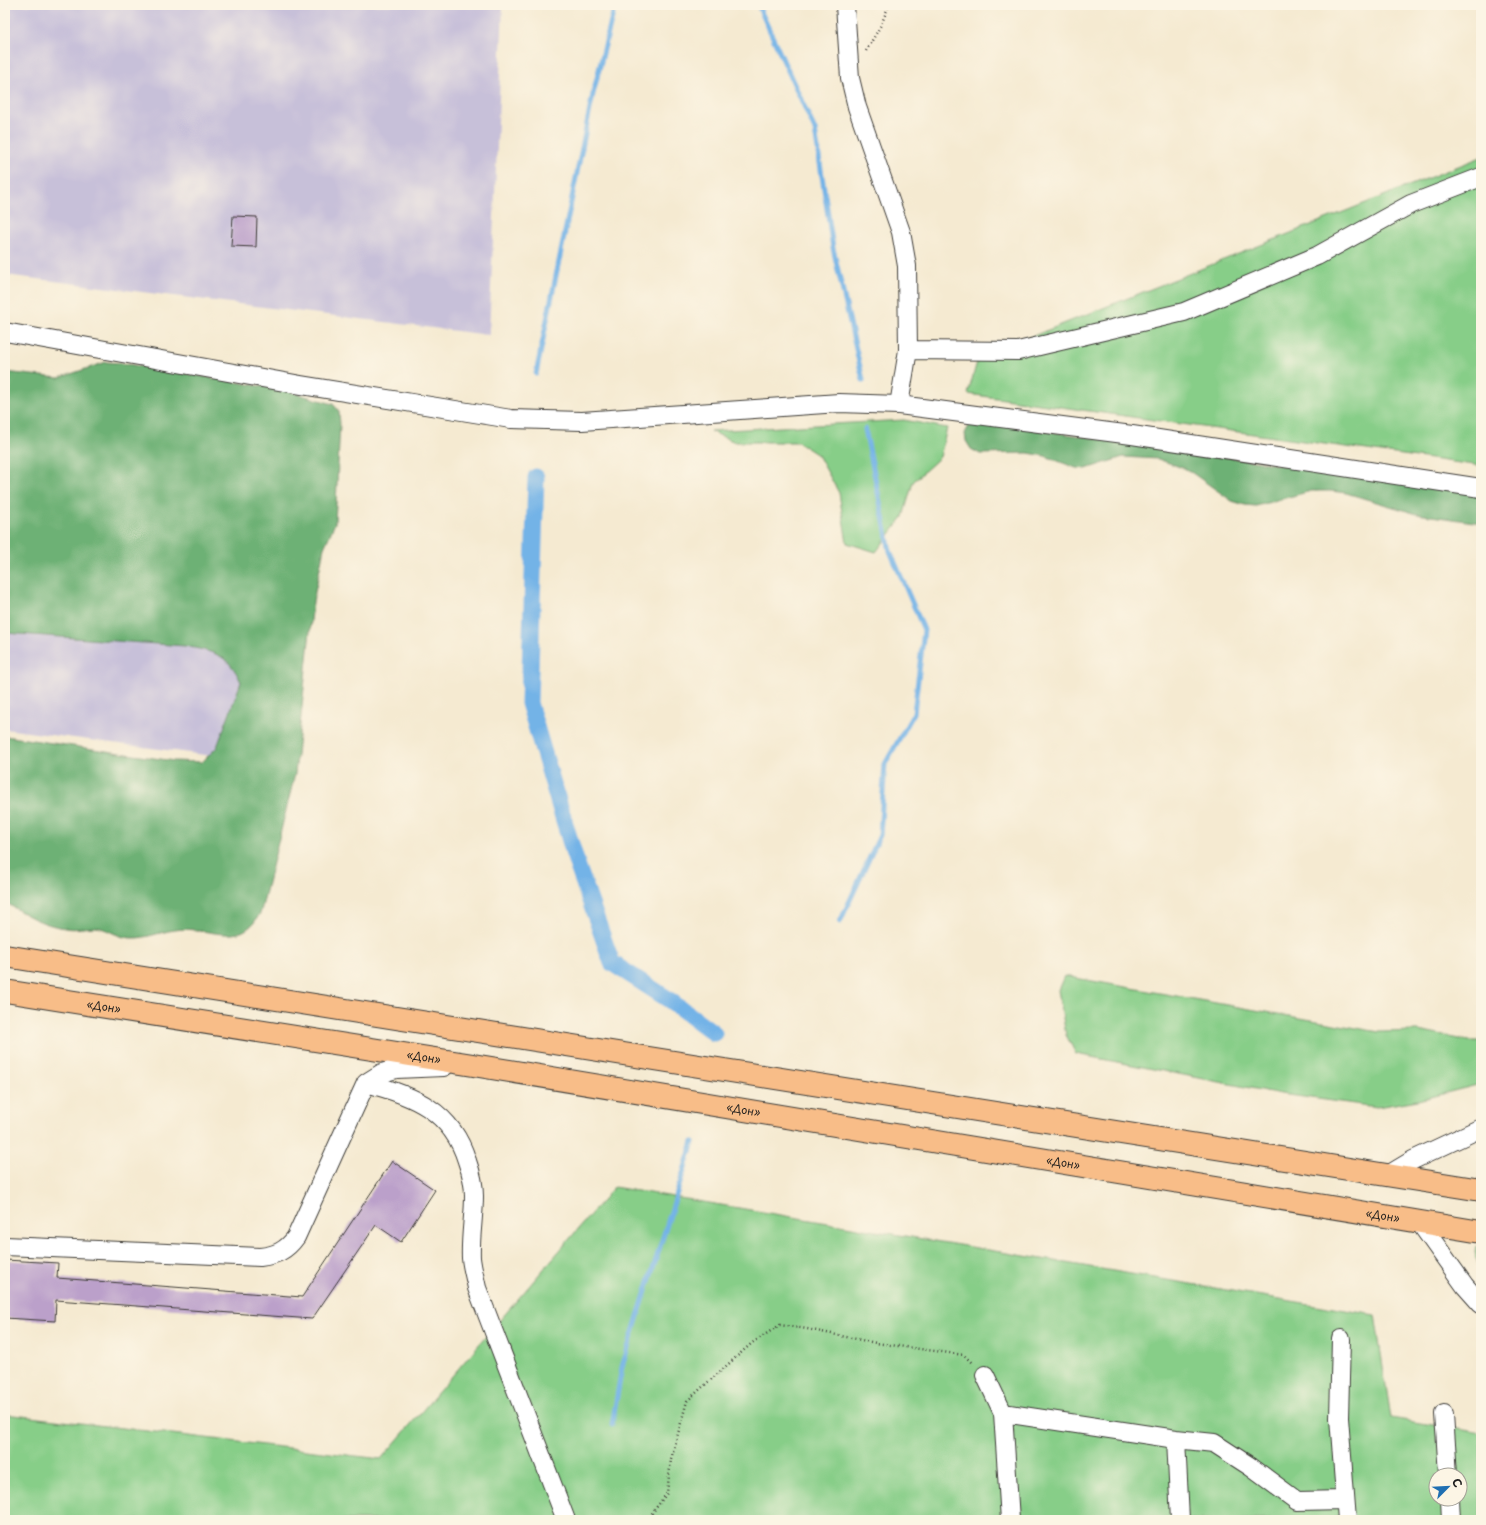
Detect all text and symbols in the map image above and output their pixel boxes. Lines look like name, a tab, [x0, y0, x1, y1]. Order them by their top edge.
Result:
street label: «Дон»	[86, 995, 122, 1017]
street label: «Дон»	[406, 1046, 442, 1068]
street label: «Дон»	[725, 1098, 762, 1120]
street label: «Дон»	[1045, 1151, 1081, 1173]
street label: «Дон»	[1365, 1204, 1401, 1226]
north arrow	[1428, 1467, 1468, 1507]
text: С	[1448, 1475, 1467, 1490]

